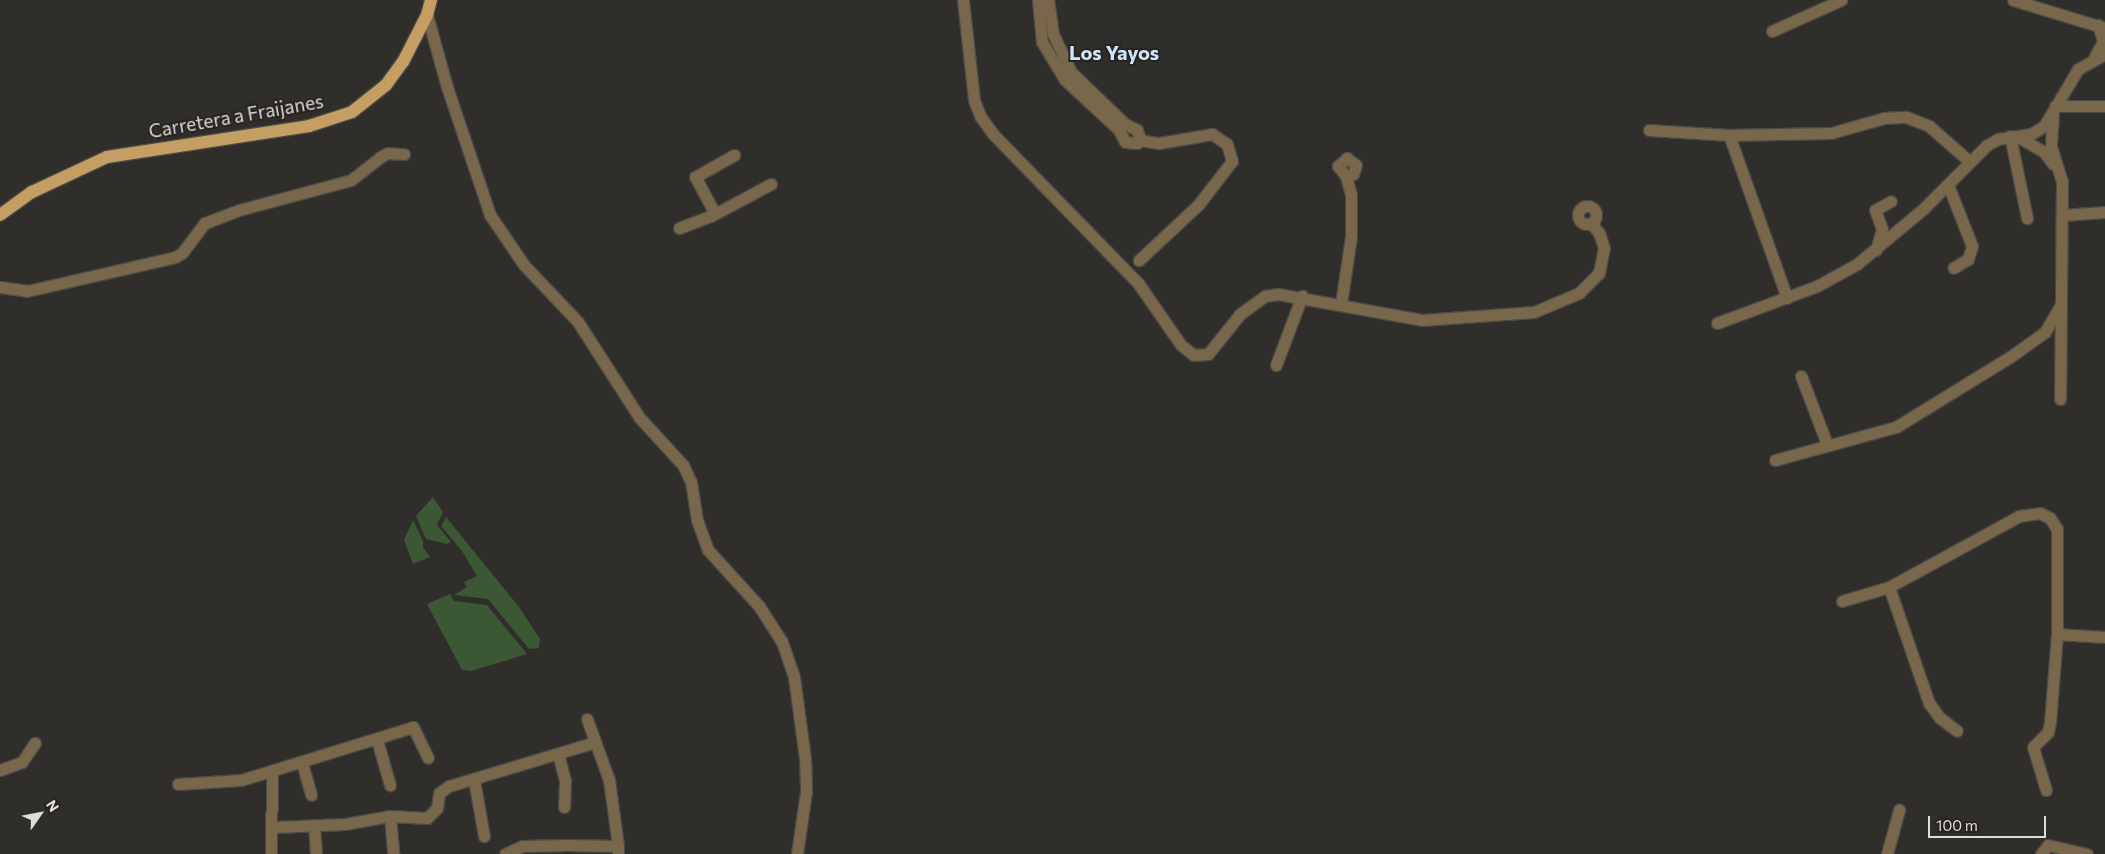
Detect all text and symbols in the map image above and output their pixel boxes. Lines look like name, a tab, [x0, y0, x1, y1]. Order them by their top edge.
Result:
district label: Los Yayos	[1069, 40, 1159, 64]
street label: Carretera a Fraijanes	[147, 89, 325, 143]
north arrow	[15, 789, 65, 839]
text: N	[43, 797, 63, 815]
scale bar	[1930, 806, 2048, 838]
text: 100 m	[1936, 816, 1978, 834]

